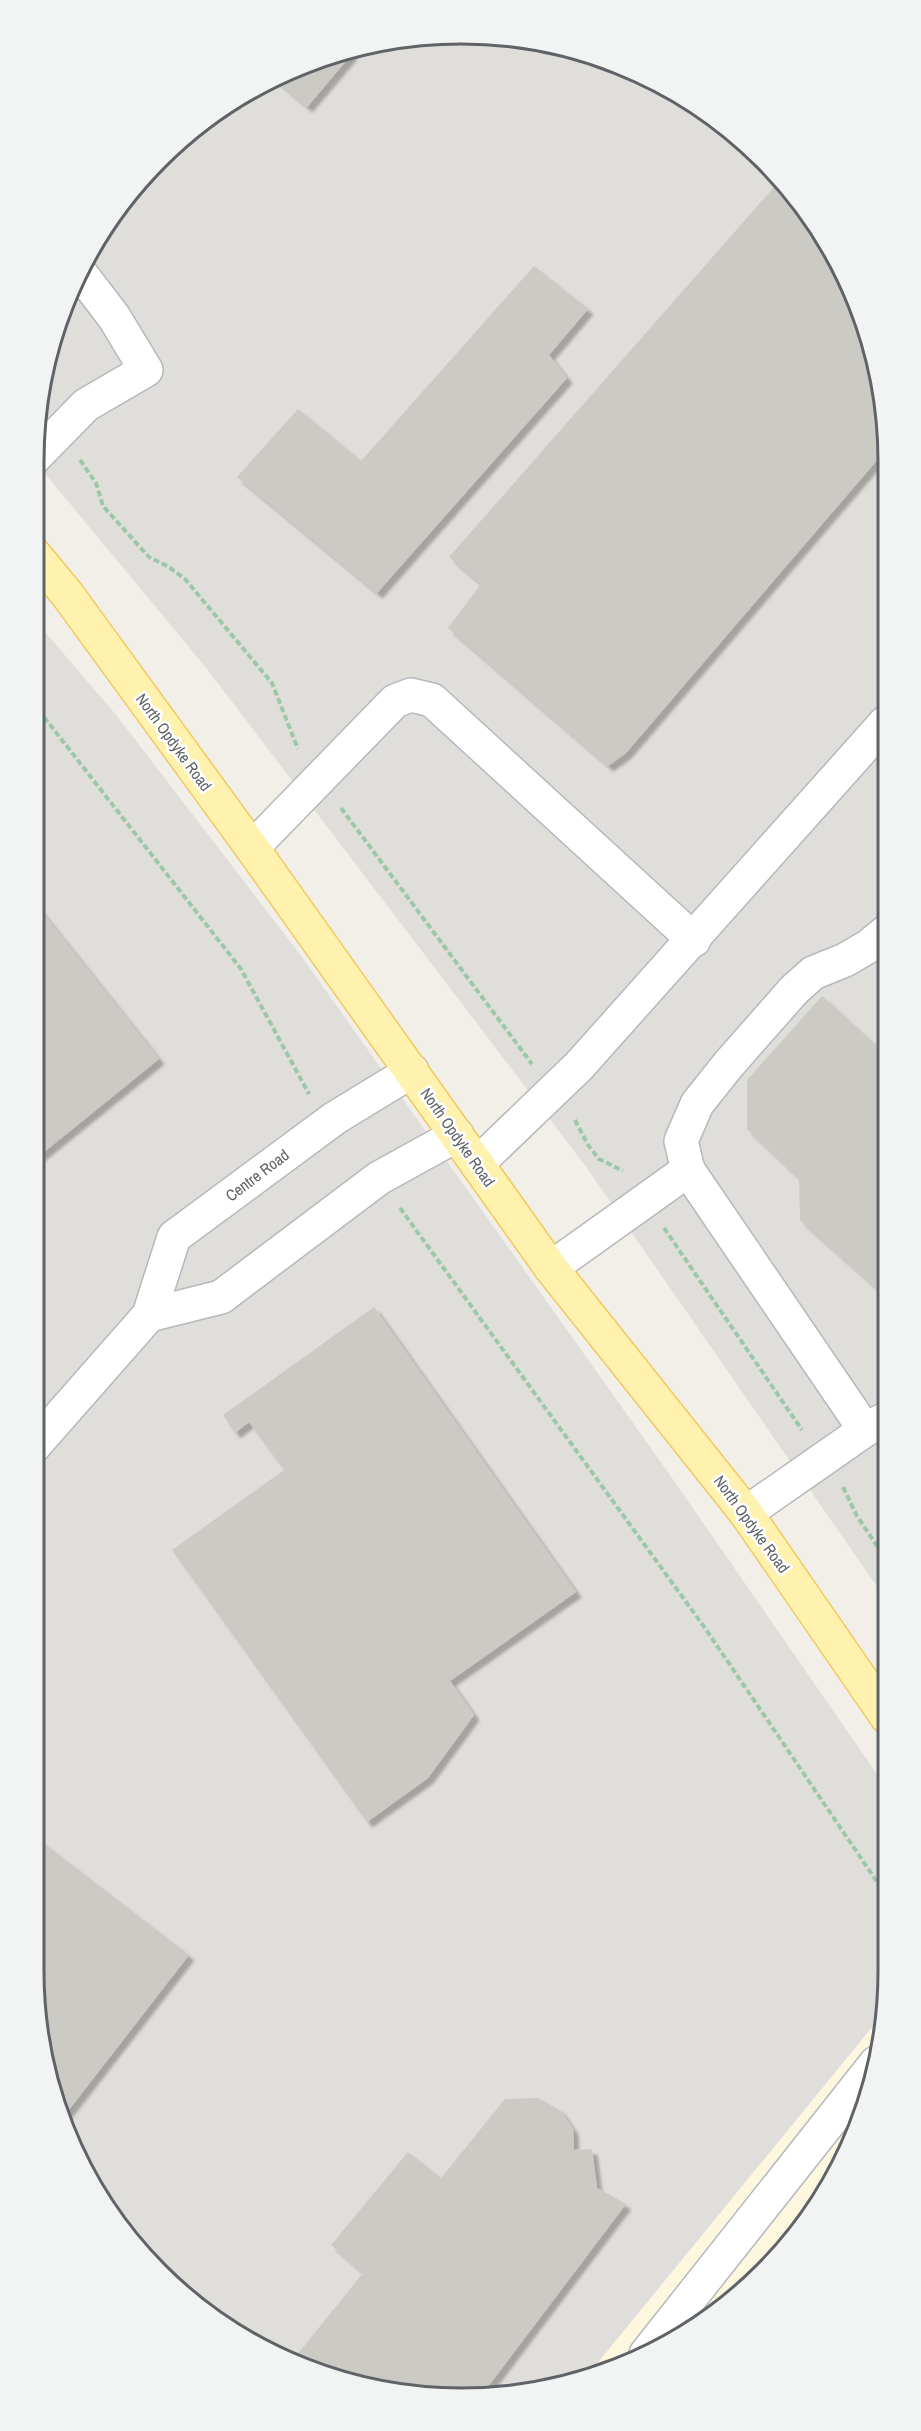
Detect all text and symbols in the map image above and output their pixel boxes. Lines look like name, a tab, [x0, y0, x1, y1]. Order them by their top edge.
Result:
street label: North Opdyke Road	[131, 689, 217, 795]
street label: North Opdyke Road	[416, 1083, 500, 1191]
street label: Centre Road	[221, 1144, 293, 1206]
street label: North Opdyke Road	[709, 1471, 795, 1577]

